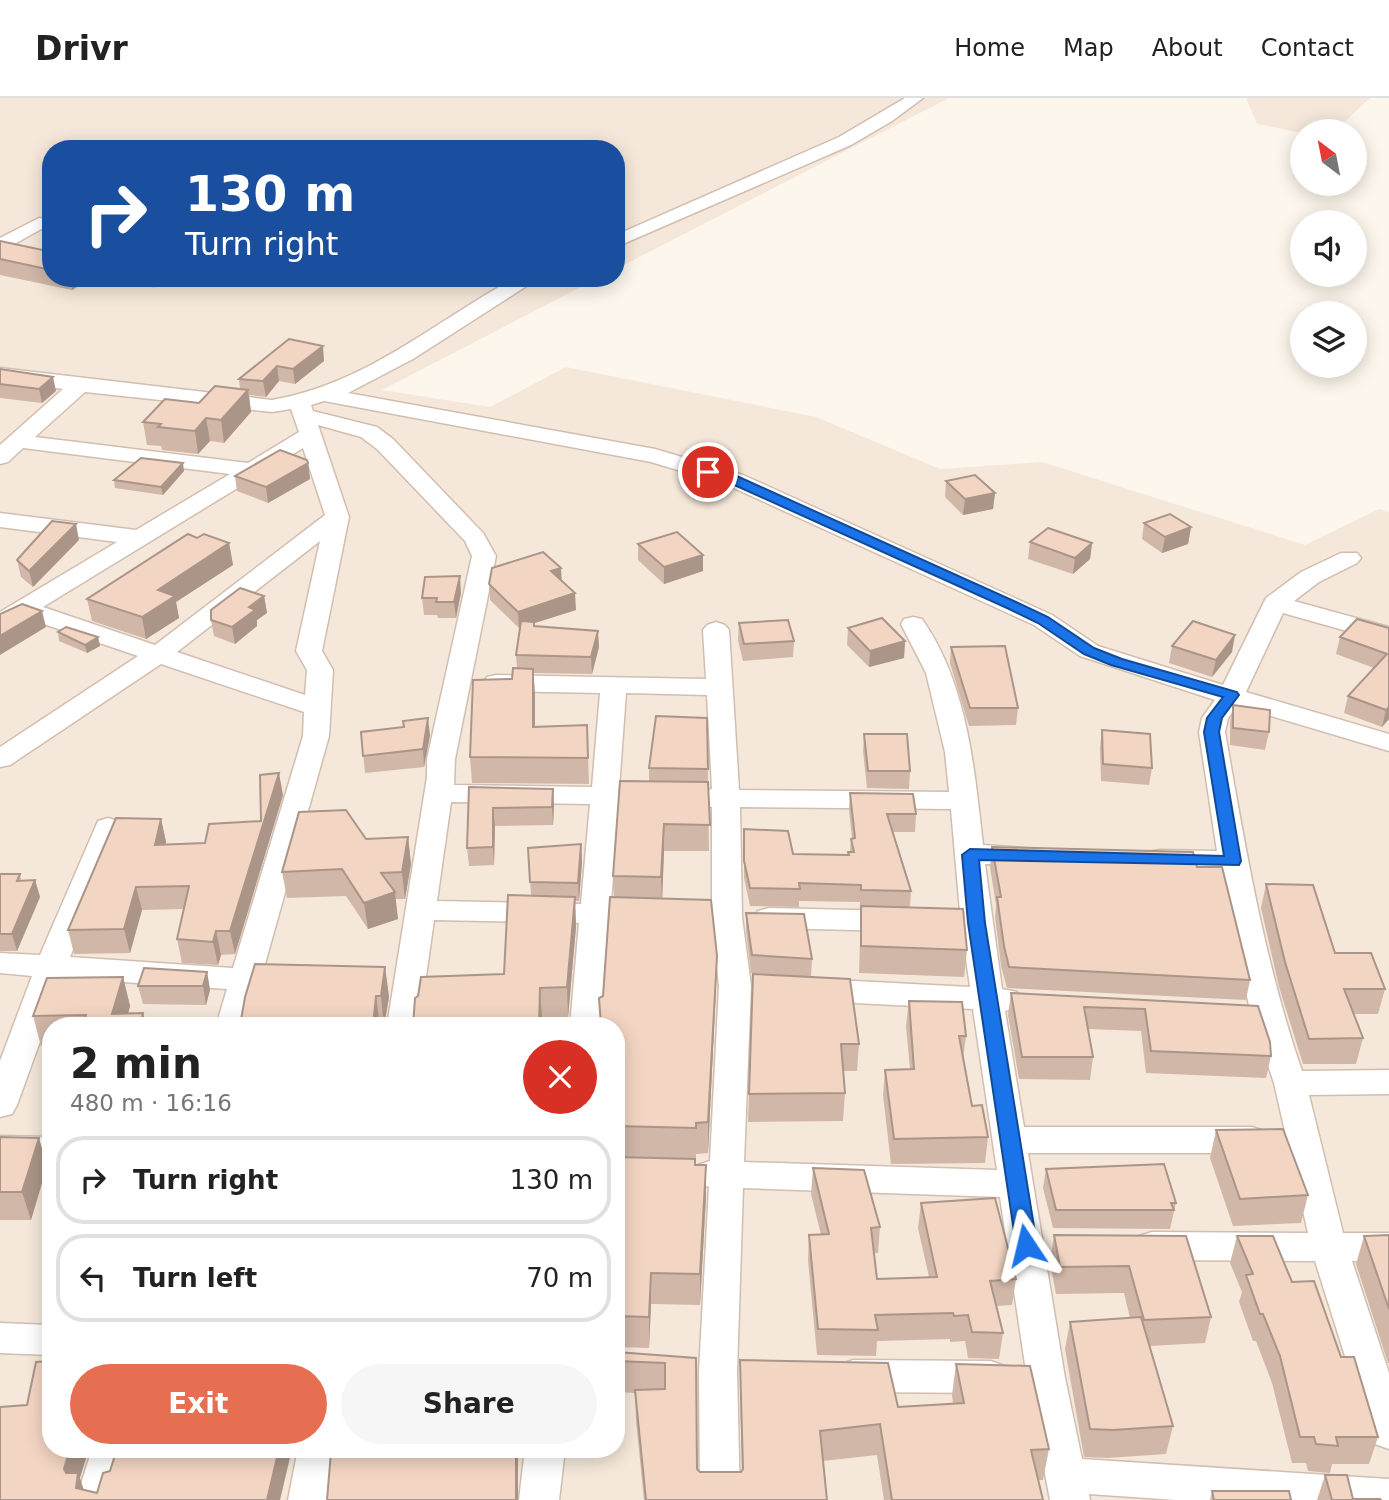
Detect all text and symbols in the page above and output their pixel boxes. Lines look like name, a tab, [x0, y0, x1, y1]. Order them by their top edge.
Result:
text: Drivr	[35, 29, 128, 68]
text: Home	[954, 34, 1025, 62]
text: Map	[1063, 34, 1114, 62]
text: About	[1152, 34, 1223, 62]
text: Contact	[1261, 34, 1354, 62]
north arrow	[1290, 119, 1367, 196]
map controls	[1290, 119, 1367, 378]
text: 130 m	[185, 166, 355, 223]
icon: right	[70, 168, 161, 259]
button: sound	[1290, 210, 1367, 287]
text: Turn right	[185, 225, 338, 263]
button: layers	[1290, 301, 1367, 378]
pin	[678, 442, 738, 502]
icon: arrive	[689, 453, 727, 491]
text: 2 min	[70, 1039, 202, 1088]
button: close	[523, 1040, 597, 1114]
text: 480 m · 16:16	[70, 1090, 232, 1116]
icon: right	[74, 1161, 112, 1199]
text: Turn right	[133, 1165, 278, 1195]
text: 130 m	[510, 1165, 593, 1195]
position arrow	[989, 1208, 1063, 1282]
icon: left	[74, 1259, 112, 1297]
text: Turn left	[133, 1263, 257, 1293]
text: 70 m	[526, 1263, 593, 1293]
button: Exit	[70, 1364, 327, 1444]
button: Share	[341, 1364, 597, 1444]

